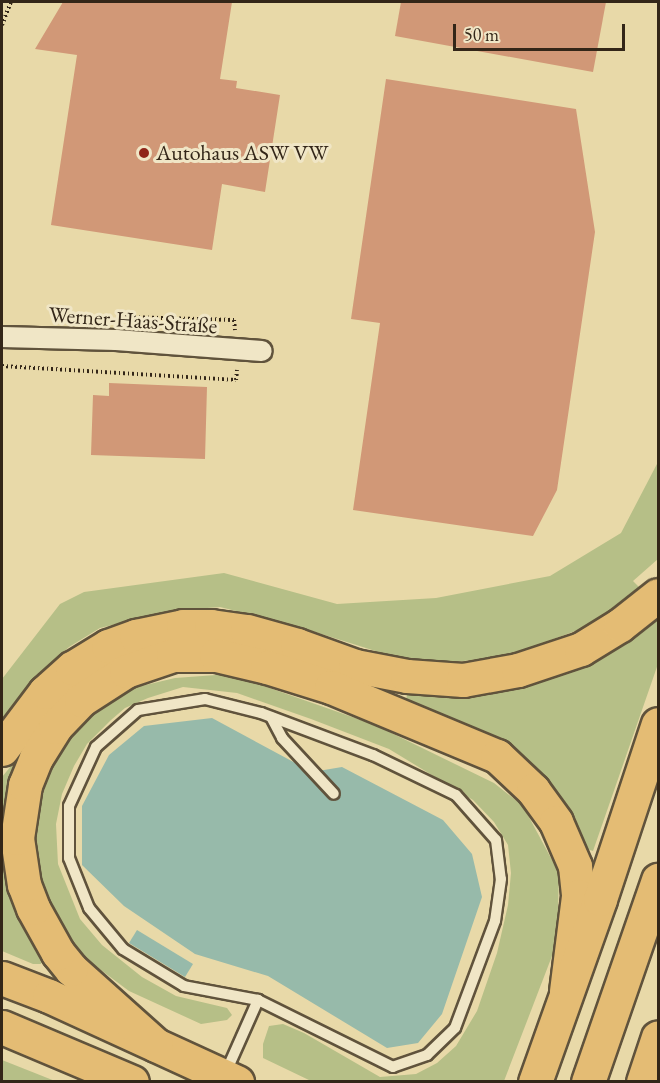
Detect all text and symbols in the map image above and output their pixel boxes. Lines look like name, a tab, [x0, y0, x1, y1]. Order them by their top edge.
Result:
scale bar	[456, 12, 628, 50]
text: 50 m	[464, 23, 499, 46]
place label: Autohaus ASW VW	[156, 140, 328, 166]
marker: Autohaus ASW VW	[137, 146, 151, 160]
street label: Werner-Haas-Straße	[48, 301, 218, 339]

